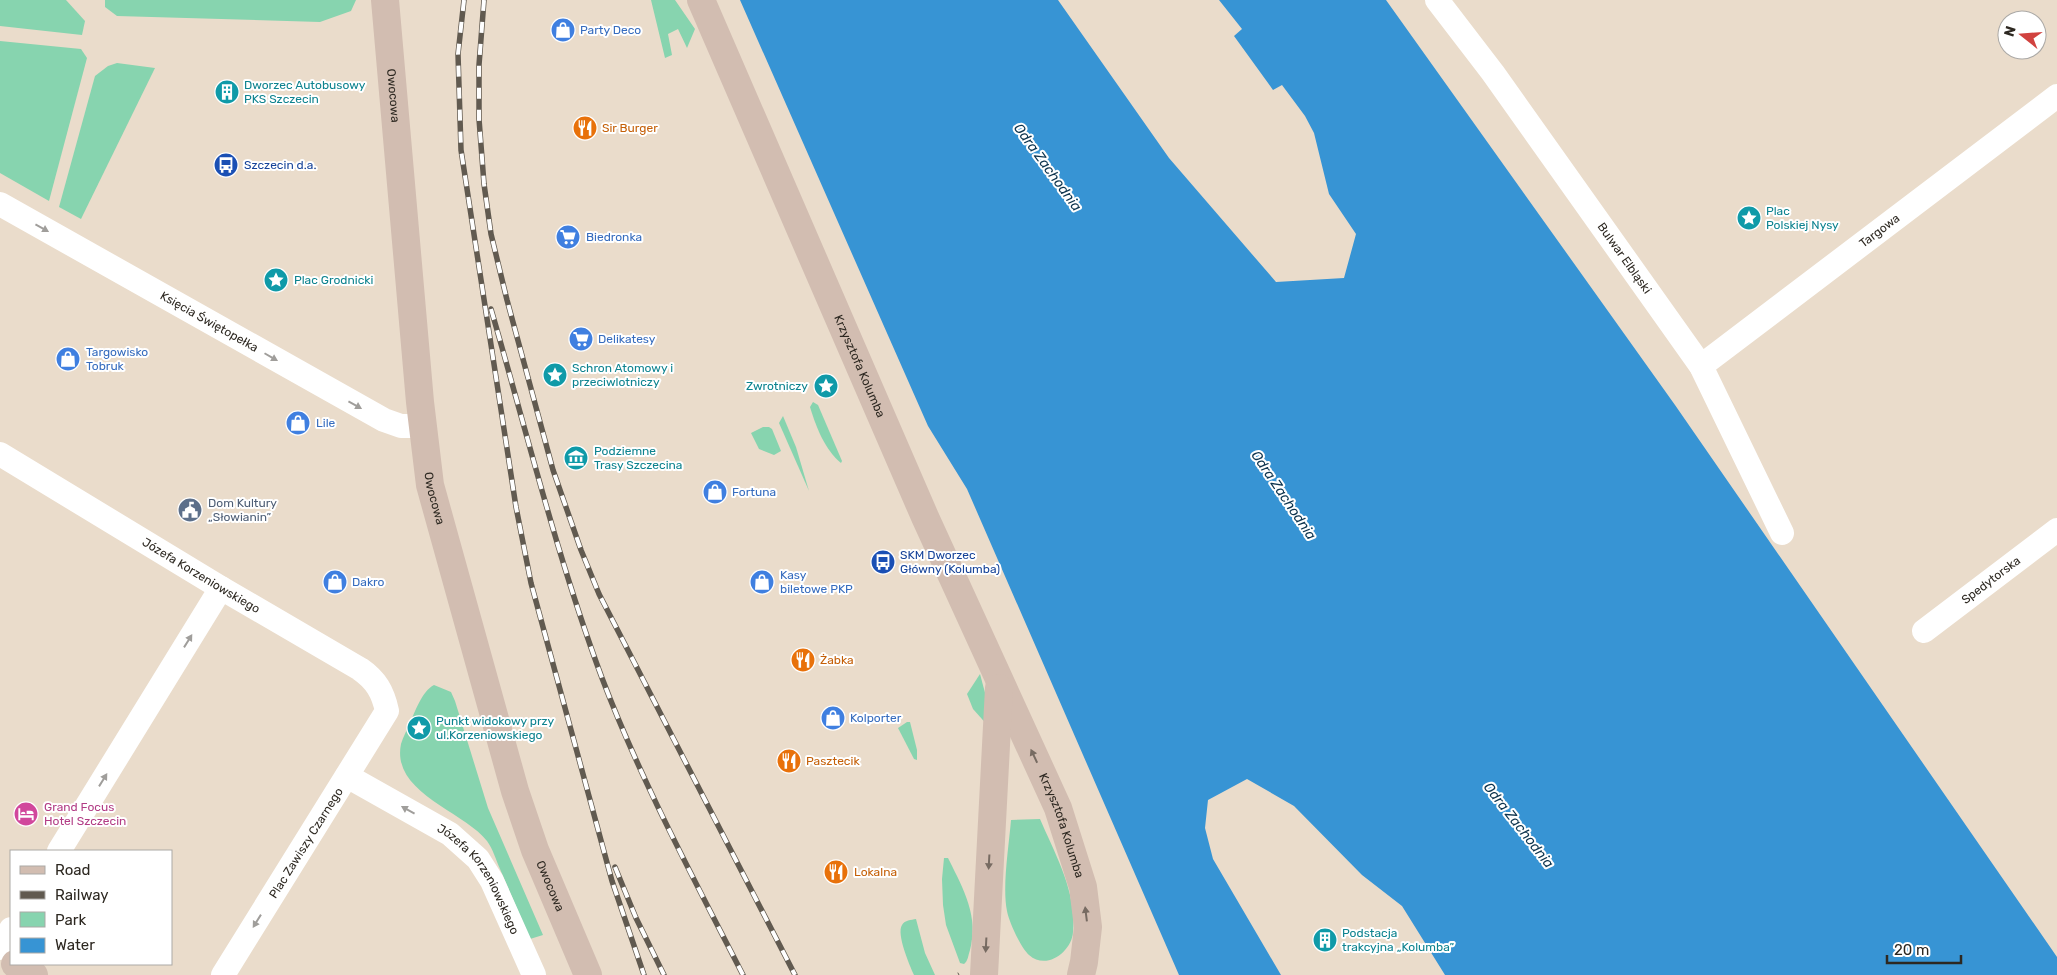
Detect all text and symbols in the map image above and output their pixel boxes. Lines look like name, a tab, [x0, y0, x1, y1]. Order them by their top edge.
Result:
north arrow	[1997, 10, 2047, 60]
shop icon: Party Deco	[550, 17, 576, 43]
place label: Party Deco	[580, 23, 641, 37]
text: N	[2000, 24, 2020, 39]
street label: Owocowa	[384, 68, 403, 123]
place label: Dworzec Autobusowy PKS Szczecin	[244, 78, 366, 106]
building icon: Dworzec Autobusowy PKS Szczecin	[214, 79, 240, 105]
restaurant icon: Sir Burger	[572, 115, 598, 141]
water label: Odra Zachodnia	[1010, 120, 1085, 214]
place label: Sir Burger	[602, 121, 658, 135]
bus stop icon: Szczecin d.a.	[213, 152, 239, 178]
place label: Szczecin d.a.	[244, 158, 316, 172]
place label: Plac Polskiej Nysy	[1766, 204, 1839, 232]
place icon: Plac Polskiej Nysy	[1736, 205, 1762, 231]
street label: Targowa	[1857, 211, 1902, 250]
street label: Bulwar Elbląski	[1594, 220, 1654, 296]
one-way arrow	[36, 224, 49, 233]
supermarket icon: Biedronka	[555, 224, 581, 250]
place label: Biedronka	[586, 230, 642, 244]
place icon: Plac Grodnicki	[263, 267, 289, 293]
place label: Plac Grodnicki	[294, 273, 373, 287]
street label: Księcia Świętopełka	[158, 289, 261, 355]
street label: Krzysztofa Kolumba	[831, 313, 888, 420]
supermarket icon: Delikatesy	[568, 326, 594, 352]
place label: Delikatesy	[598, 332, 656, 346]
place label: Targowisko Tobruk	[86, 345, 148, 373]
shop icon: Targowisko Tobruk	[55, 346, 81, 372]
one-way arrow	[263, 353, 278, 361]
place label: Schron Atomowy i przeciwlotniczy	[572, 361, 673, 389]
place icon: Schron Atomowy i przeciwlotniczy	[542, 362, 568, 388]
place icon: Zwrotniczy	[813, 373, 839, 399]
place label: Zwrotniczy	[746, 379, 808, 393]
one-way arrow	[349, 400, 362, 409]
shop icon: Lile	[285, 410, 311, 436]
place label: Lile	[316, 416, 336, 430]
place label: Podziemne Trasy Szczecina	[594, 444, 683, 472]
museum icon: Podziemne Trasy Szczecina	[563, 445, 589, 471]
water label: Odra Zachodnia	[1247, 447, 1320, 543]
street label: Owocowa	[421, 471, 448, 526]
shop icon: Fortuna	[702, 479, 728, 505]
place label: Fortuna	[732, 485, 776, 499]
place label: Dom Kultury „Słowianin”	[208, 496, 277, 524]
public building icon: Dom Kultury „Słowianin”	[177, 497, 203, 523]
street label: Józefa Korzeniowskiego	[140, 535, 263, 616]
place label: SKM Dworzec Główny (Kolumba)	[900, 548, 1000, 576]
bus stop icon: SKM Dworzec Główny (Kolumba)	[870, 549, 896, 575]
street label: Spedytorska	[1959, 553, 2023, 607]
place label: Kasy biletowe PKP	[780, 568, 853, 596]
shop icon: Dakro	[322, 569, 348, 595]
shop icon: Kasy biletowe PKP	[749, 569, 775, 595]
place label: Dakro	[352, 575, 385, 589]
one-way arrow	[183, 635, 193, 648]
restaurant icon: Żabka	[790, 647, 816, 673]
place label: Żabka	[820, 653, 854, 667]
shop icon: Kolporter	[820, 705, 846, 731]
place label: Kolporter	[850, 711, 902, 725]
place label: Punkt widokowy przy ul.Korzeniowskiego	[436, 714, 555, 742]
place icon: Punkt widokowy przy ul.Korzeniowskiego	[406, 715, 432, 741]
restaurant icon: Pasztecik	[776, 748, 802, 774]
one-way arrow	[1030, 749, 1038, 764]
place label: Pasztecik	[806, 754, 860, 768]
street label: Krzysztofa Kolumba	[1036, 771, 1087, 880]
one-way arrow	[98, 773, 107, 786]
water label: Odra Zachodnia	[1480, 779, 1557, 872]
street label: Plac Zawiszy Czarnego	[266, 785, 346, 901]
place label: Grand Focus Hotel Szczecin	[44, 800, 126, 828]
hotel icon: Grand Focus Hotel Szczecin	[13, 801, 39, 827]
one-way arrow	[400, 806, 415, 814]
street label: Józefa Korzeniowskiego	[435, 821, 522, 937]
legend	[10, 850, 172, 965]
one-way arrow	[985, 854, 993, 870]
street label: Owocowa	[533, 858, 567, 913]
restaurant icon: Lokalna	[823, 859, 849, 885]
text: Road	[55, 861, 91, 879]
place label: Lokalna	[854, 865, 897, 879]
text: Railway	[55, 886, 109, 904]
one-way arrow	[1082, 906, 1090, 922]
text: Park	[55, 911, 86, 929]
one-way arrow	[252, 915, 261, 928]
place label: Podstacja trakcyjna „Kolumba”	[1342, 926, 1454, 954]
building icon: Podstacja trakcyjna „Kolumba”	[1312, 927, 1338, 953]
scale bar	[1887, 932, 1961, 964]
text: Water	[55, 936, 95, 954]
one-way arrow	[981, 937, 989, 953]
text: 20 m	[1894, 941, 1929, 959]

